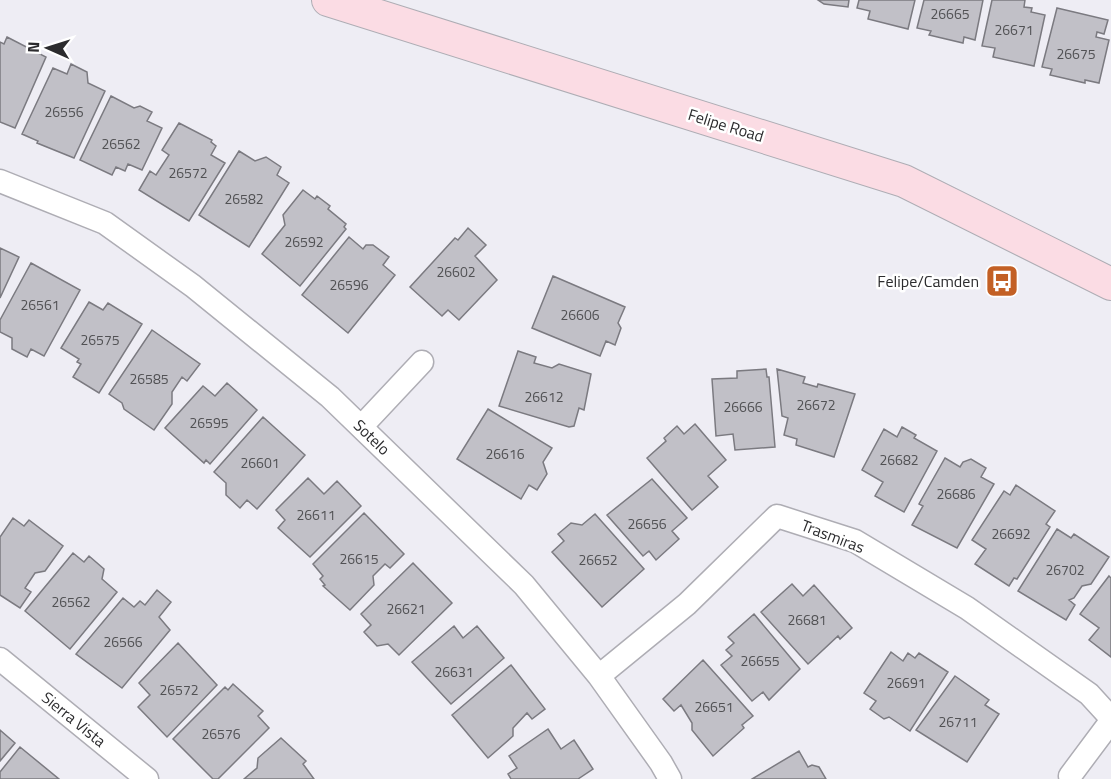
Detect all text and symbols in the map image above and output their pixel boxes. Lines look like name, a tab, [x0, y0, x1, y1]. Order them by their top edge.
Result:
house number: 26665	[930, 3, 970, 24]
north arrow	[18, 18, 78, 78]
house number: 26671	[994, 19, 1034, 40]
text: N	[21, 41, 45, 53]
house number: 26675	[1056, 43, 1096, 64]
house number: 26556	[44, 101, 84, 122]
street label: Felipe Road	[685, 102, 767, 148]
house number: 26562	[101, 133, 141, 154]
house number: 26572	[168, 162, 208, 183]
house number: 26582	[224, 188, 264, 209]
house number: 26592	[284, 231, 324, 252]
house number: 26602	[436, 261, 476, 282]
bus stop icon: Felipe/Camden	[984, 263, 1020, 299]
place label: Felipe/Camden	[877, 269, 979, 293]
house number: 26596	[329, 274, 369, 295]
house number: 26561	[20, 294, 60, 315]
house number: 26606	[560, 304, 600, 325]
house number: 26575	[80, 329, 120, 350]
house number: 26585	[129, 368, 169, 389]
house number: 26612	[524, 386, 564, 407]
house number: 26672	[796, 394, 836, 415]
house number: 26666	[723, 396, 763, 417]
house number: 26595	[189, 412, 229, 433]
street label: Sotelo	[348, 413, 396, 461]
house number: 26616	[485, 443, 525, 464]
house number: 26682	[879, 449, 919, 470]
house number: 26601	[240, 452, 280, 473]
house number: 26686	[936, 483, 976, 504]
house number: 26611	[296, 504, 336, 525]
house number: 26656	[627, 513, 667, 534]
street label: Trasmiras	[798, 513, 868, 559]
house number: 26692	[991, 523, 1031, 544]
house number: 26615	[339, 548, 379, 569]
house number: 26652	[578, 549, 618, 570]
house number: 26702	[1045, 559, 1085, 580]
house number: 26562	[51, 591, 91, 612]
house number: 26621	[386, 598, 426, 619]
house number: 26681	[787, 609, 827, 630]
house number: 26566	[103, 631, 143, 652]
house number: 26655	[740, 650, 780, 671]
house number: 26631	[434, 661, 474, 682]
house number: 26691	[886, 672, 926, 693]
house number: 26572	[159, 679, 199, 700]
street label: Sierra Vista	[37, 686, 111, 752]
house number: 26651	[694, 696, 734, 717]
house number: 26711	[938, 711, 978, 732]
house number: 26576	[201, 723, 241, 744]

